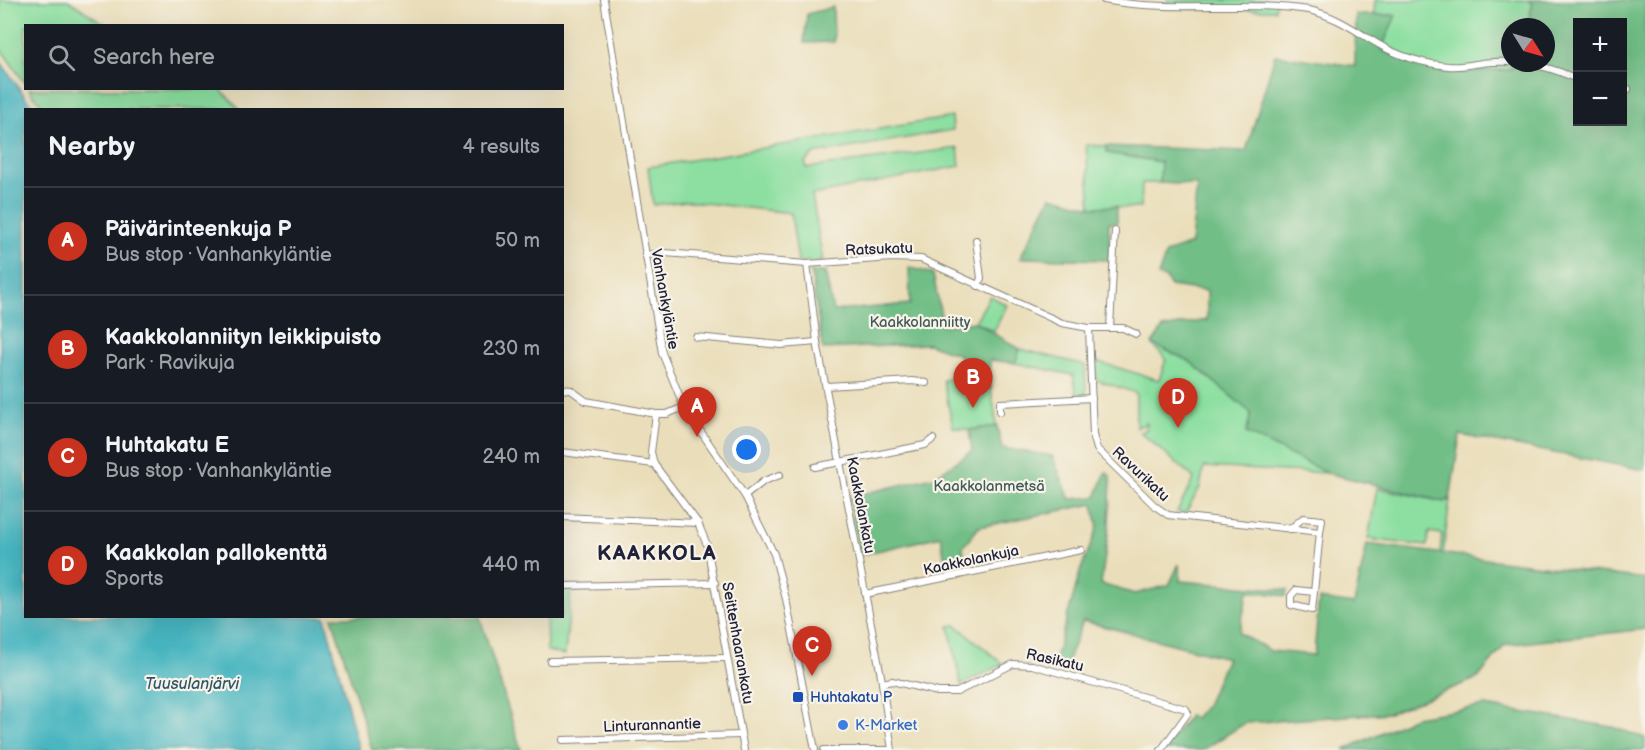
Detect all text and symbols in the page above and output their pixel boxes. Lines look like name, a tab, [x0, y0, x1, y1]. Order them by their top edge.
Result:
north arrow	[1501, 18, 1555, 72]
map controls	[1573, 18, 1627, 126]
button: +	[1573, 18, 1627, 72]
search box	[24, 24, 564, 90]
icon: search	[45, 41, 78, 74]
text: Search here	[93, 44, 215, 71]
button: −	[1573, 72, 1627, 126]
text: Nearby	[48, 132, 135, 163]
text: 4 results	[462, 135, 540, 159]
text: Päivärinteenkuja P	[105, 216, 291, 243]
text: A	[61, 229, 74, 253]
text: 50 m	[495, 229, 540, 253]
street label: Ratsukatu	[845, 239, 913, 260]
text: Bus stop · Vanhankyläntie	[105, 243, 332, 267]
street label: Vanhankyläntie	[646, 247, 683, 351]
park label: Kaakkolanniitty	[869, 313, 971, 332]
text: Kaakkolanniityn leikkipuisto	[105, 324, 381, 351]
text: B	[60, 337, 75, 361]
text: 230 m	[483, 337, 540, 361]
text: Park · Ravikuja	[105, 351, 235, 375]
pin: B	[954, 358, 992, 408]
pin: D	[1158, 378, 1198, 428]
pin: A	[678, 388, 716, 437]
text: Huhtakatu E	[105, 432, 229, 459]
your location	[732, 435, 761, 464]
street label: Ravurikatu	[1108, 443, 1174, 506]
text: C	[60, 445, 75, 469]
text: 240 m	[483, 445, 540, 469]
street label: Kaakkolankatu	[842, 455, 879, 555]
text: Bus stop · Vanhankyläntie	[105, 459, 332, 483]
park label: Kaakkolanmetsä	[933, 477, 1045, 496]
text: Kaakkolan pallokenttä	[105, 540, 328, 567]
district label: KAAKKOLA	[597, 541, 717, 566]
street label: Kaakkolankuja	[922, 541, 1021, 580]
text: D	[61, 553, 74, 577]
text: 440 m	[482, 553, 540, 577]
text: Sports	[105, 567, 163, 591]
street label: Seittenhaarankatu	[717, 581, 758, 706]
pin: C	[792, 626, 832, 676]
street label: Rasikatu	[1024, 645, 1086, 676]
water label: Tuusulanjärvi	[145, 675, 241, 694]
place label: Huhtakatu P	[810, 688, 893, 707]
marker: Huhtakatu P	[791, 690, 805, 704]
street label: Linturannantie	[603, 714, 701, 737]
place label: K-Market	[855, 716, 918, 735]
marker: K-Market	[836, 718, 850, 732]

